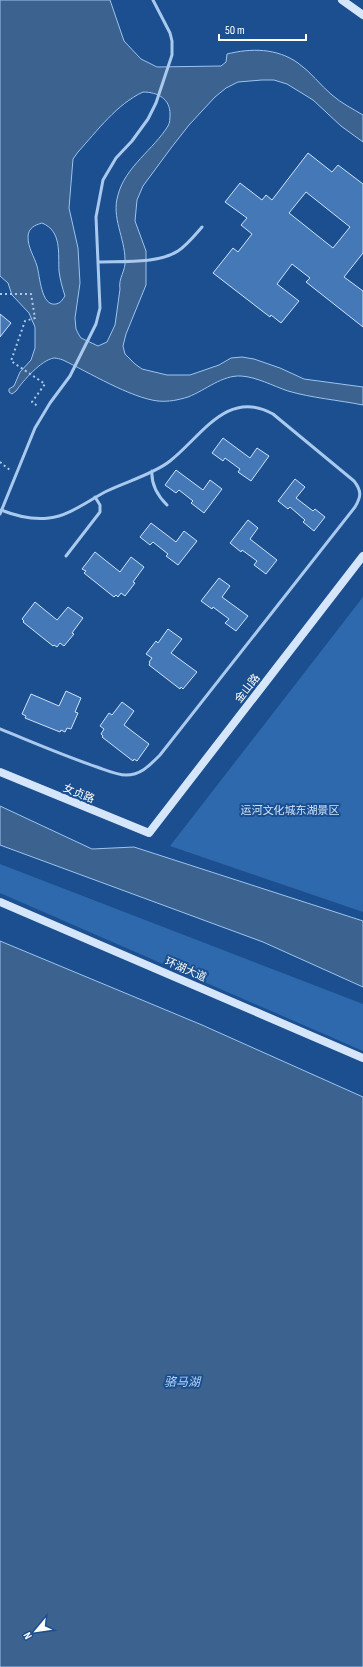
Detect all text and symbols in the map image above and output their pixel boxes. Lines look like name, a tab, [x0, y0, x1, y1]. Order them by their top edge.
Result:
scale bar	[219, 16, 306, 42]
text: 50 m	[225, 23, 245, 38]
street label: 金山路	[232, 671, 263, 705]
street label: 女贞路	[61, 781, 97, 806]
park label: 运河文化城东湖景区	[241, 804, 340, 817]
street label: 环湖大道	[163, 955, 209, 984]
water label: 骆马湖	[164, 1375, 202, 1390]
north arrow	[16, 1611, 56, 1651]
text: N	[21, 1630, 35, 1641]

